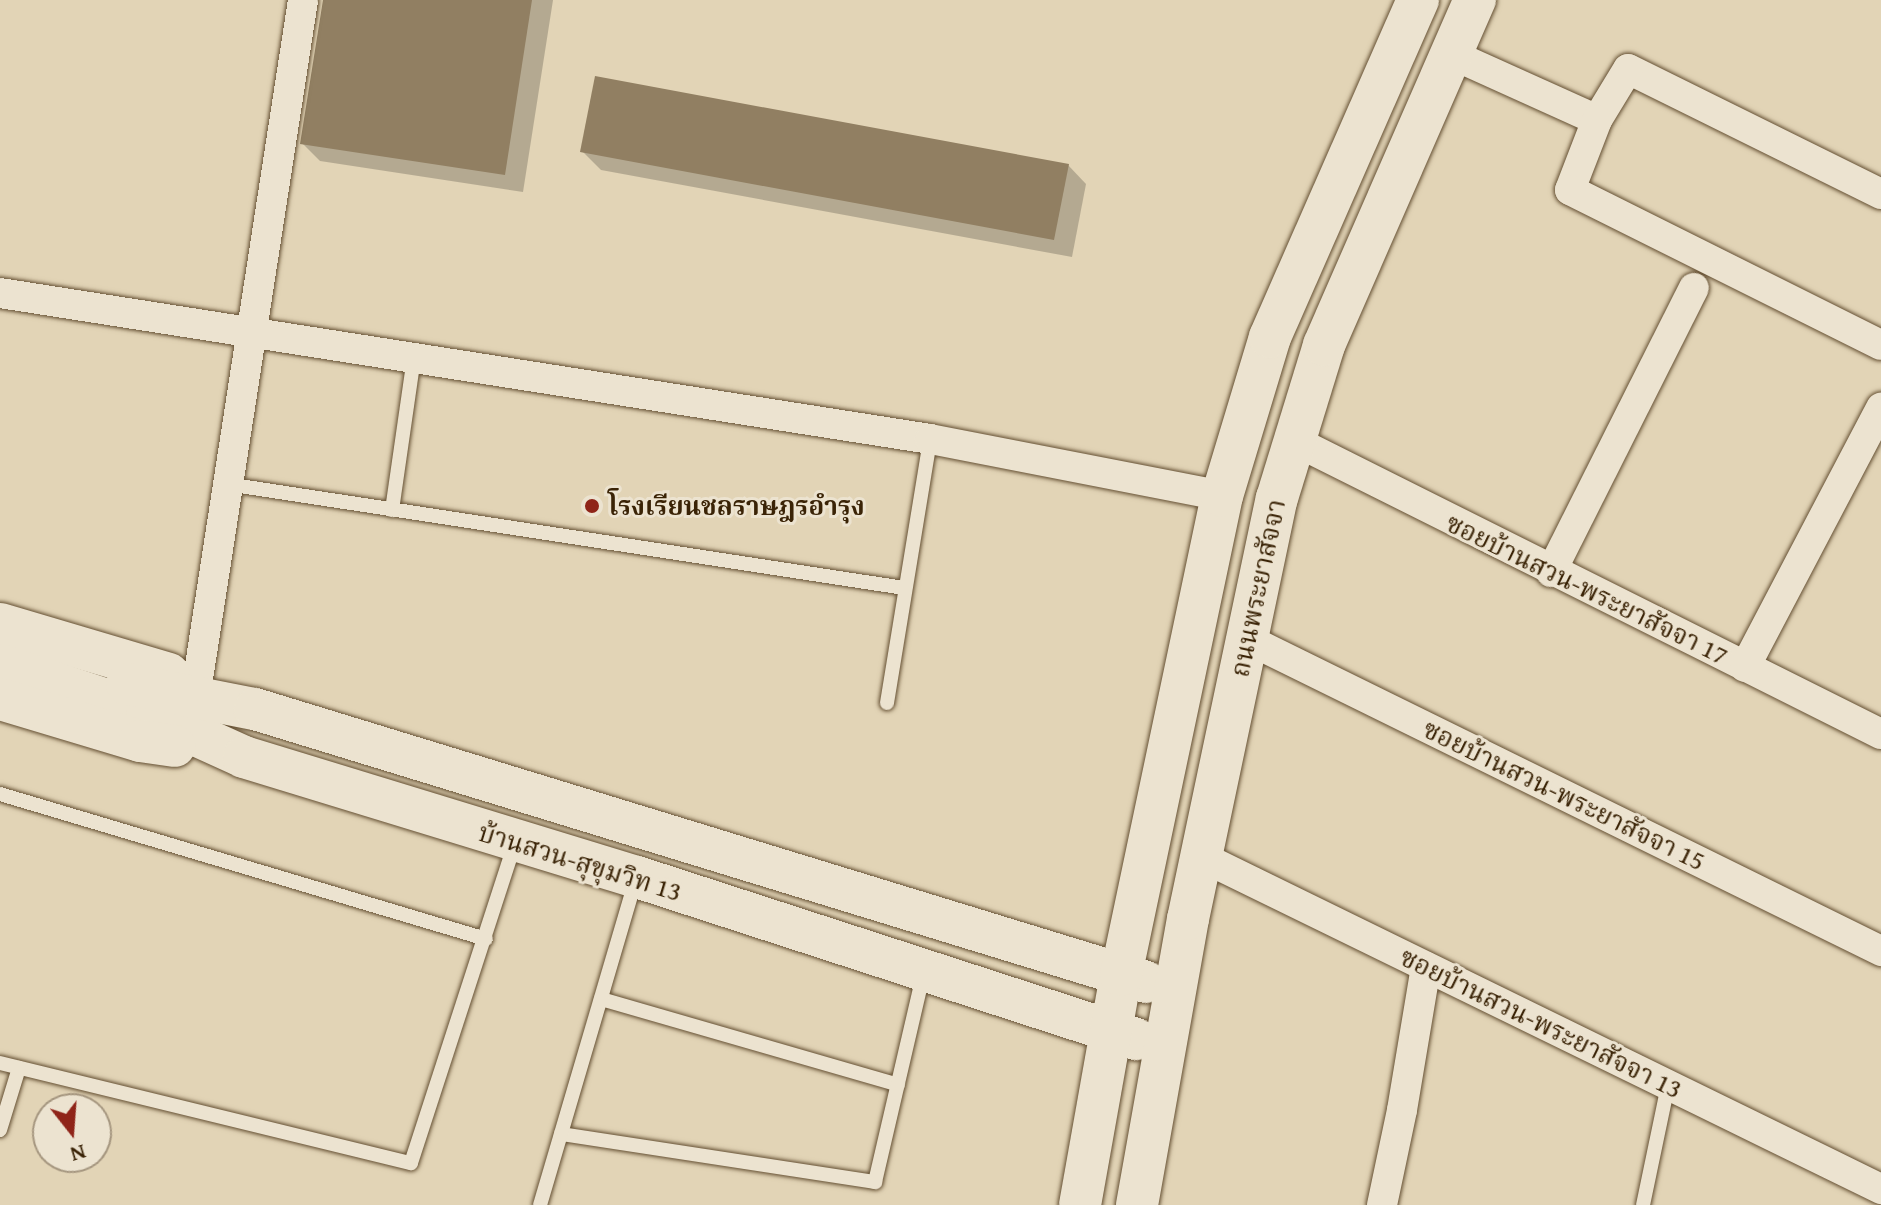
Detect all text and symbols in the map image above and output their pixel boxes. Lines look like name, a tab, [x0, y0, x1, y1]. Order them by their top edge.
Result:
place label: โรงเรียนชลราษฎรอำรุง	[608, 490, 865, 522]
street label: ถนนพระยาสัจจา	[1224, 496, 1292, 680]
marker: โรงเรียนชลราษฎรอำรุง	[583, 497, 601, 515]
street label: ซอยบ้านสวน-พระยาสัจจา 17	[1441, 507, 1733, 671]
street label: ซอยบ้านสวน-พระยาสัจจา 15	[1418, 713, 1710, 877]
street label: บ้านสวน-สุขุมวิท 13	[475, 816, 685, 908]
street label: ซอยบ้านสวน-พระยาสัจจา 13	[1395, 941, 1687, 1105]
north arrow	[32, 1093, 112, 1173]
text: N	[67, 1137, 90, 1171]

